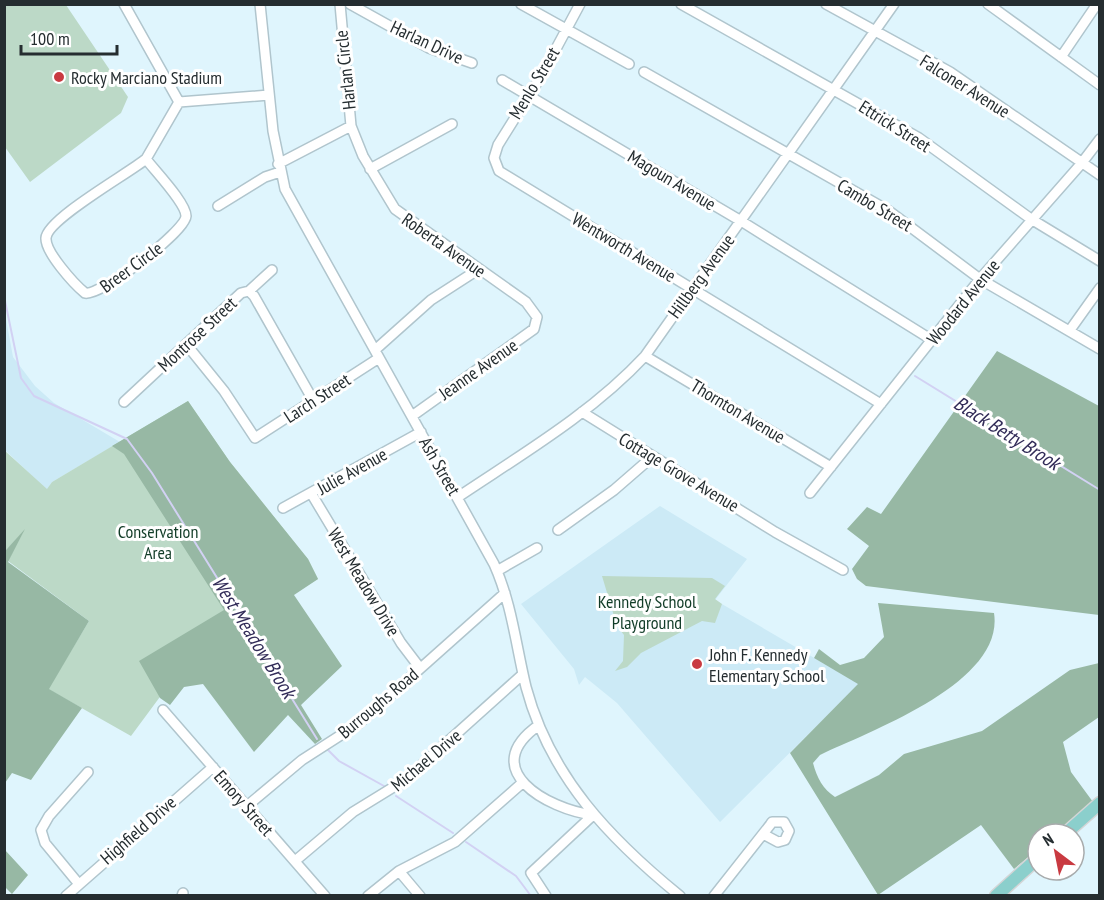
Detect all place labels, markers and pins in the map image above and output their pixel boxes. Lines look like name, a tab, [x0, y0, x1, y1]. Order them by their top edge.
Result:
place label: Rocky Marciano Stadium	[71, 66, 222, 89]
marker: Rocky Marciano Stadium	[52, 70, 66, 84]
place label: John F. Kennedy Elementary School	[708, 643, 825, 687]
marker: John F. Kennedy Elementary School	[690, 657, 704, 671]

